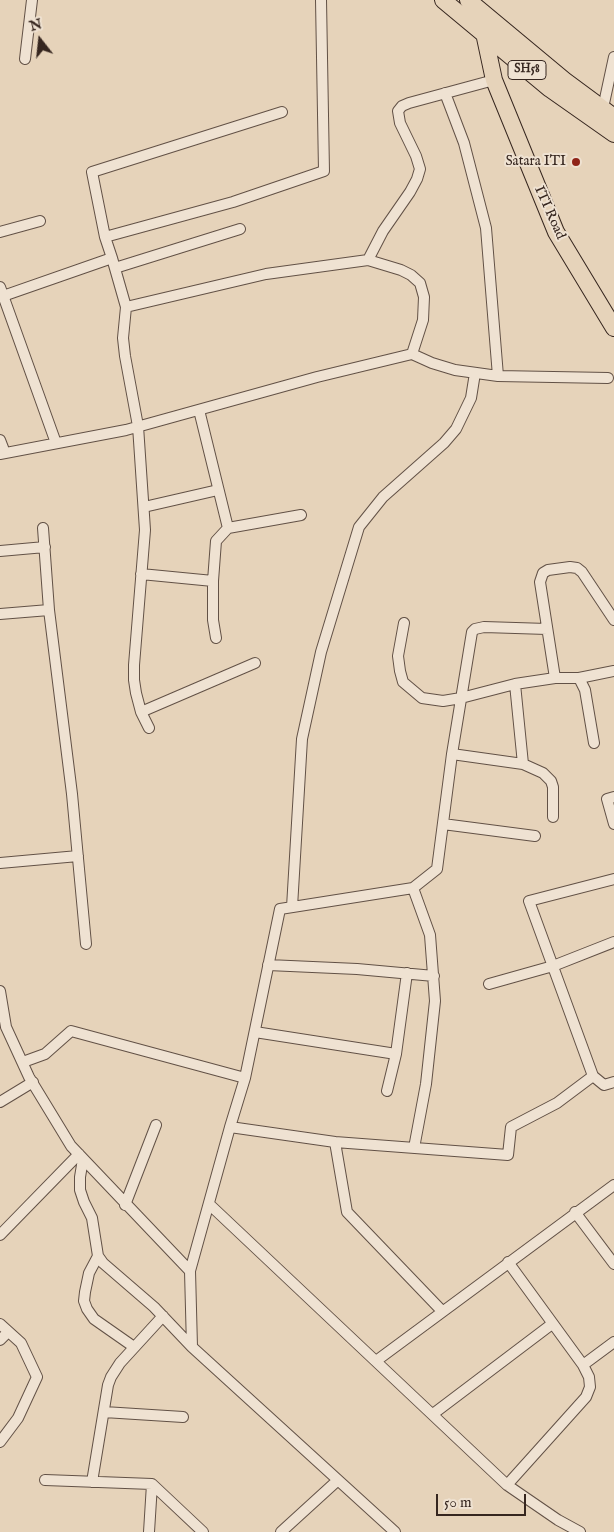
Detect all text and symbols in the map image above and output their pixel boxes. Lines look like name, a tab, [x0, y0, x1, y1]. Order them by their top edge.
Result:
north arrow	[15, 15, 65, 65]
text: N	[28, 15, 44, 36]
road number: SH58	[508, 60, 546, 80]
place label: Satara ITI	[505, 154, 566, 170]
marker: Satara ITI	[570, 156, 582, 168]
street label: ITI Road	[530, 184, 568, 242]
scale bar	[439, 1484, 529, 1516]
text: 50 m	[444, 1493, 472, 1512]

